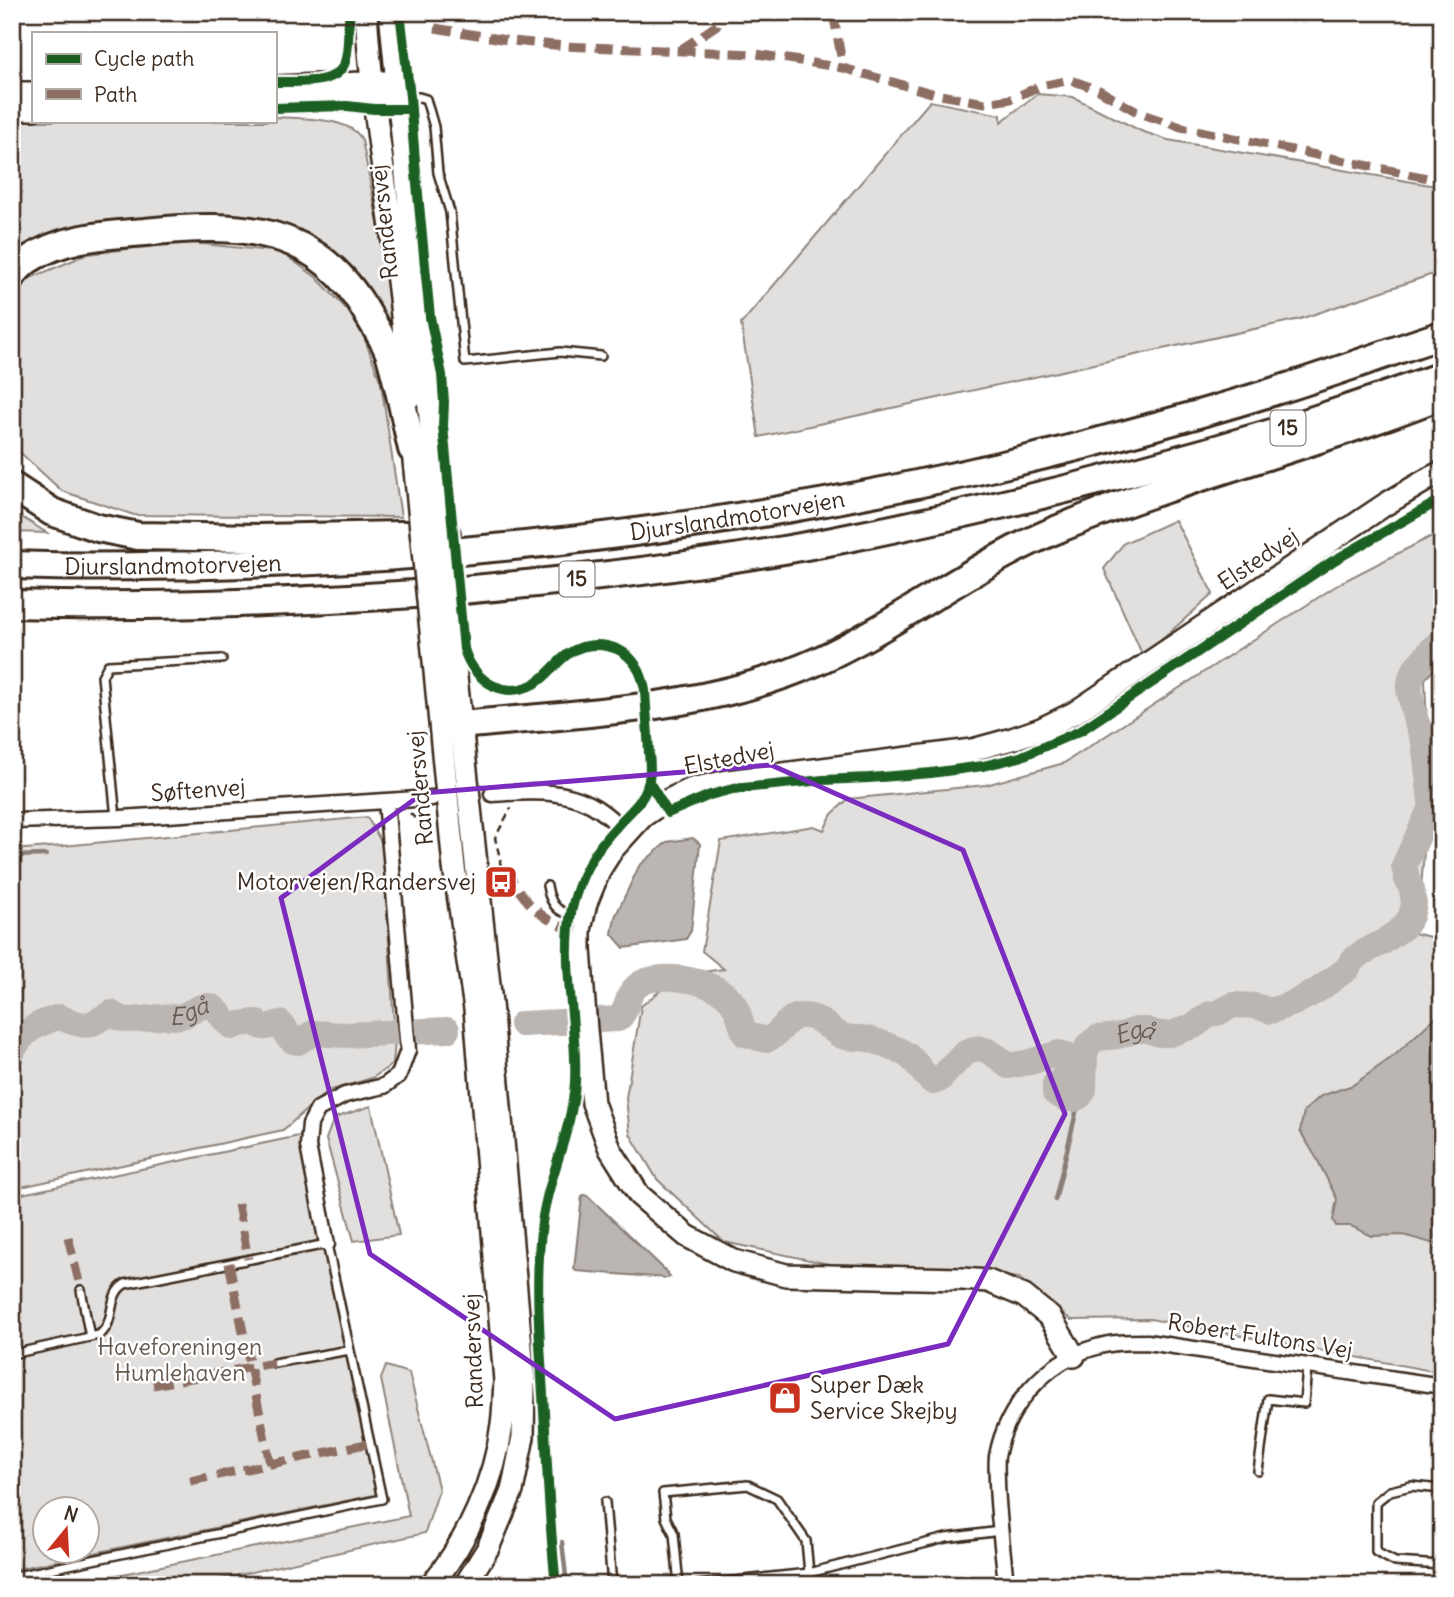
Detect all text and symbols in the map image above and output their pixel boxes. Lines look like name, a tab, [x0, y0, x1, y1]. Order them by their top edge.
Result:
legend	[32, 32, 276, 122]
text: Cycle path	[94, 45, 194, 72]
text: Path	[94, 81, 137, 108]
street label: Randersvej	[363, 163, 404, 281]
road number: 15	[1270, 410, 1306, 446]
street label: Djurslandmotorvejen	[628, 484, 847, 546]
street label: Elstedvej	[1212, 521, 1304, 596]
street label: Djurslandmotorvejen	[64, 548, 282, 581]
road number: 15	[560, 562, 594, 596]
street label: Randersvej	[400, 729, 439, 847]
street label: Elstedvej	[681, 735, 776, 780]
street label: Søftenvej	[150, 772, 246, 807]
bus stop icon: Motorvejen/Randersvej	[482, 863, 520, 901]
place label: Motorvejen/Randersvej	[237, 867, 476, 896]
water label: Egå	[169, 989, 213, 1031]
water label: Egå	[1110, 1013, 1161, 1050]
street label: Randersvej	[456, 1293, 489, 1409]
street label: Robert Fultons Vej	[1166, 1307, 1355, 1364]
park label: Haveforeningen Humlehaven	[98, 1332, 262, 1387]
place label: Super Dæk Service Skejby	[810, 1370, 958, 1425]
shop icon: Super Dæk Service Skejby	[766, 1379, 804, 1417]
north arrow	[32, 1496, 102, 1566]
text: N	[61, 1500, 81, 1527]

